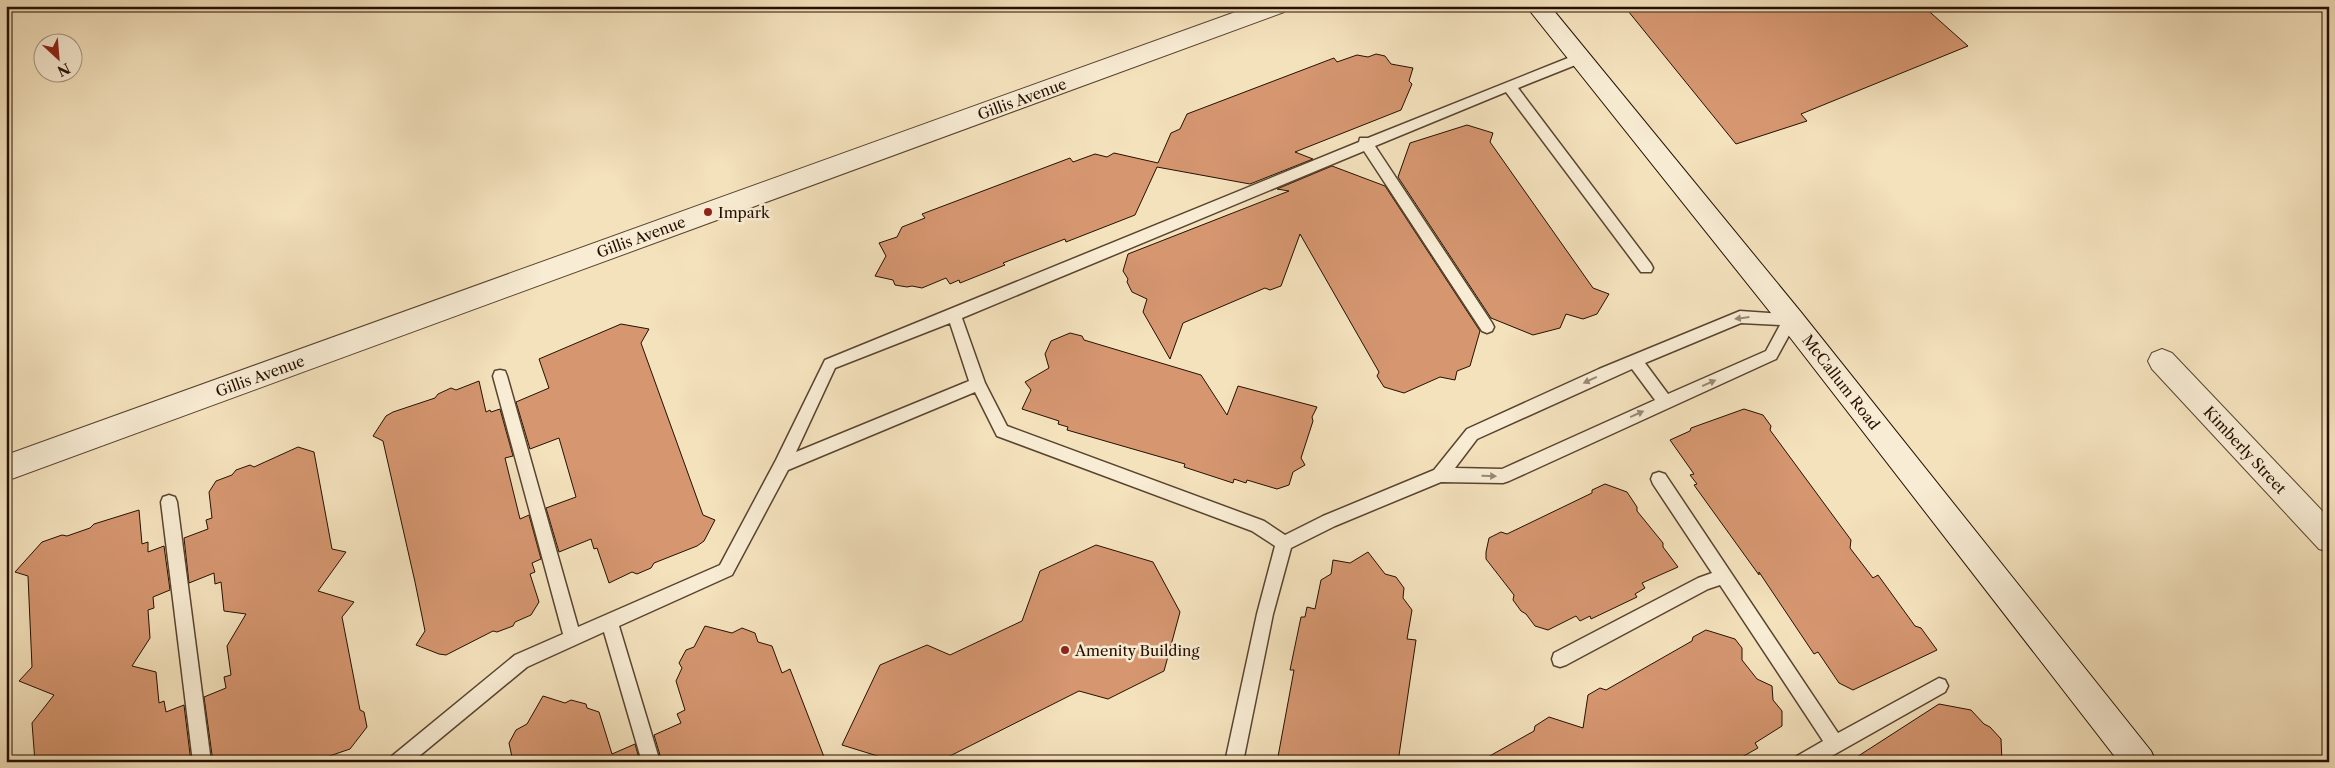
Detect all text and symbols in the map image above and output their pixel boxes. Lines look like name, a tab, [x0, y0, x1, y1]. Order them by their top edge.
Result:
north arrow	[32, 32, 82, 82]
text: N	[54, 59, 73, 80]
street label: Gillis Avenue	[975, 74, 1069, 124]
place label: Impark	[718, 203, 771, 222]
marker: Impark	[702, 206, 714, 218]
street label: Gillis Avenue	[594, 212, 688, 262]
one-way arrow	[1734, 314, 1750, 322]
street label: McCallum Road	[1798, 331, 1884, 433]
street label: Gillis Avenue	[213, 351, 307, 401]
one-way arrow	[1583, 377, 1597, 385]
one-way arrow	[1702, 378, 1716, 386]
street label: Kimberly Street	[2200, 402, 2291, 498]
one-way arrow	[1630, 410, 1644, 418]
one-way arrow	[1481, 472, 1497, 480]
place label: Amenity Building	[1074, 641, 1199, 660]
marker: Amenity Building	[1059, 644, 1071, 656]

